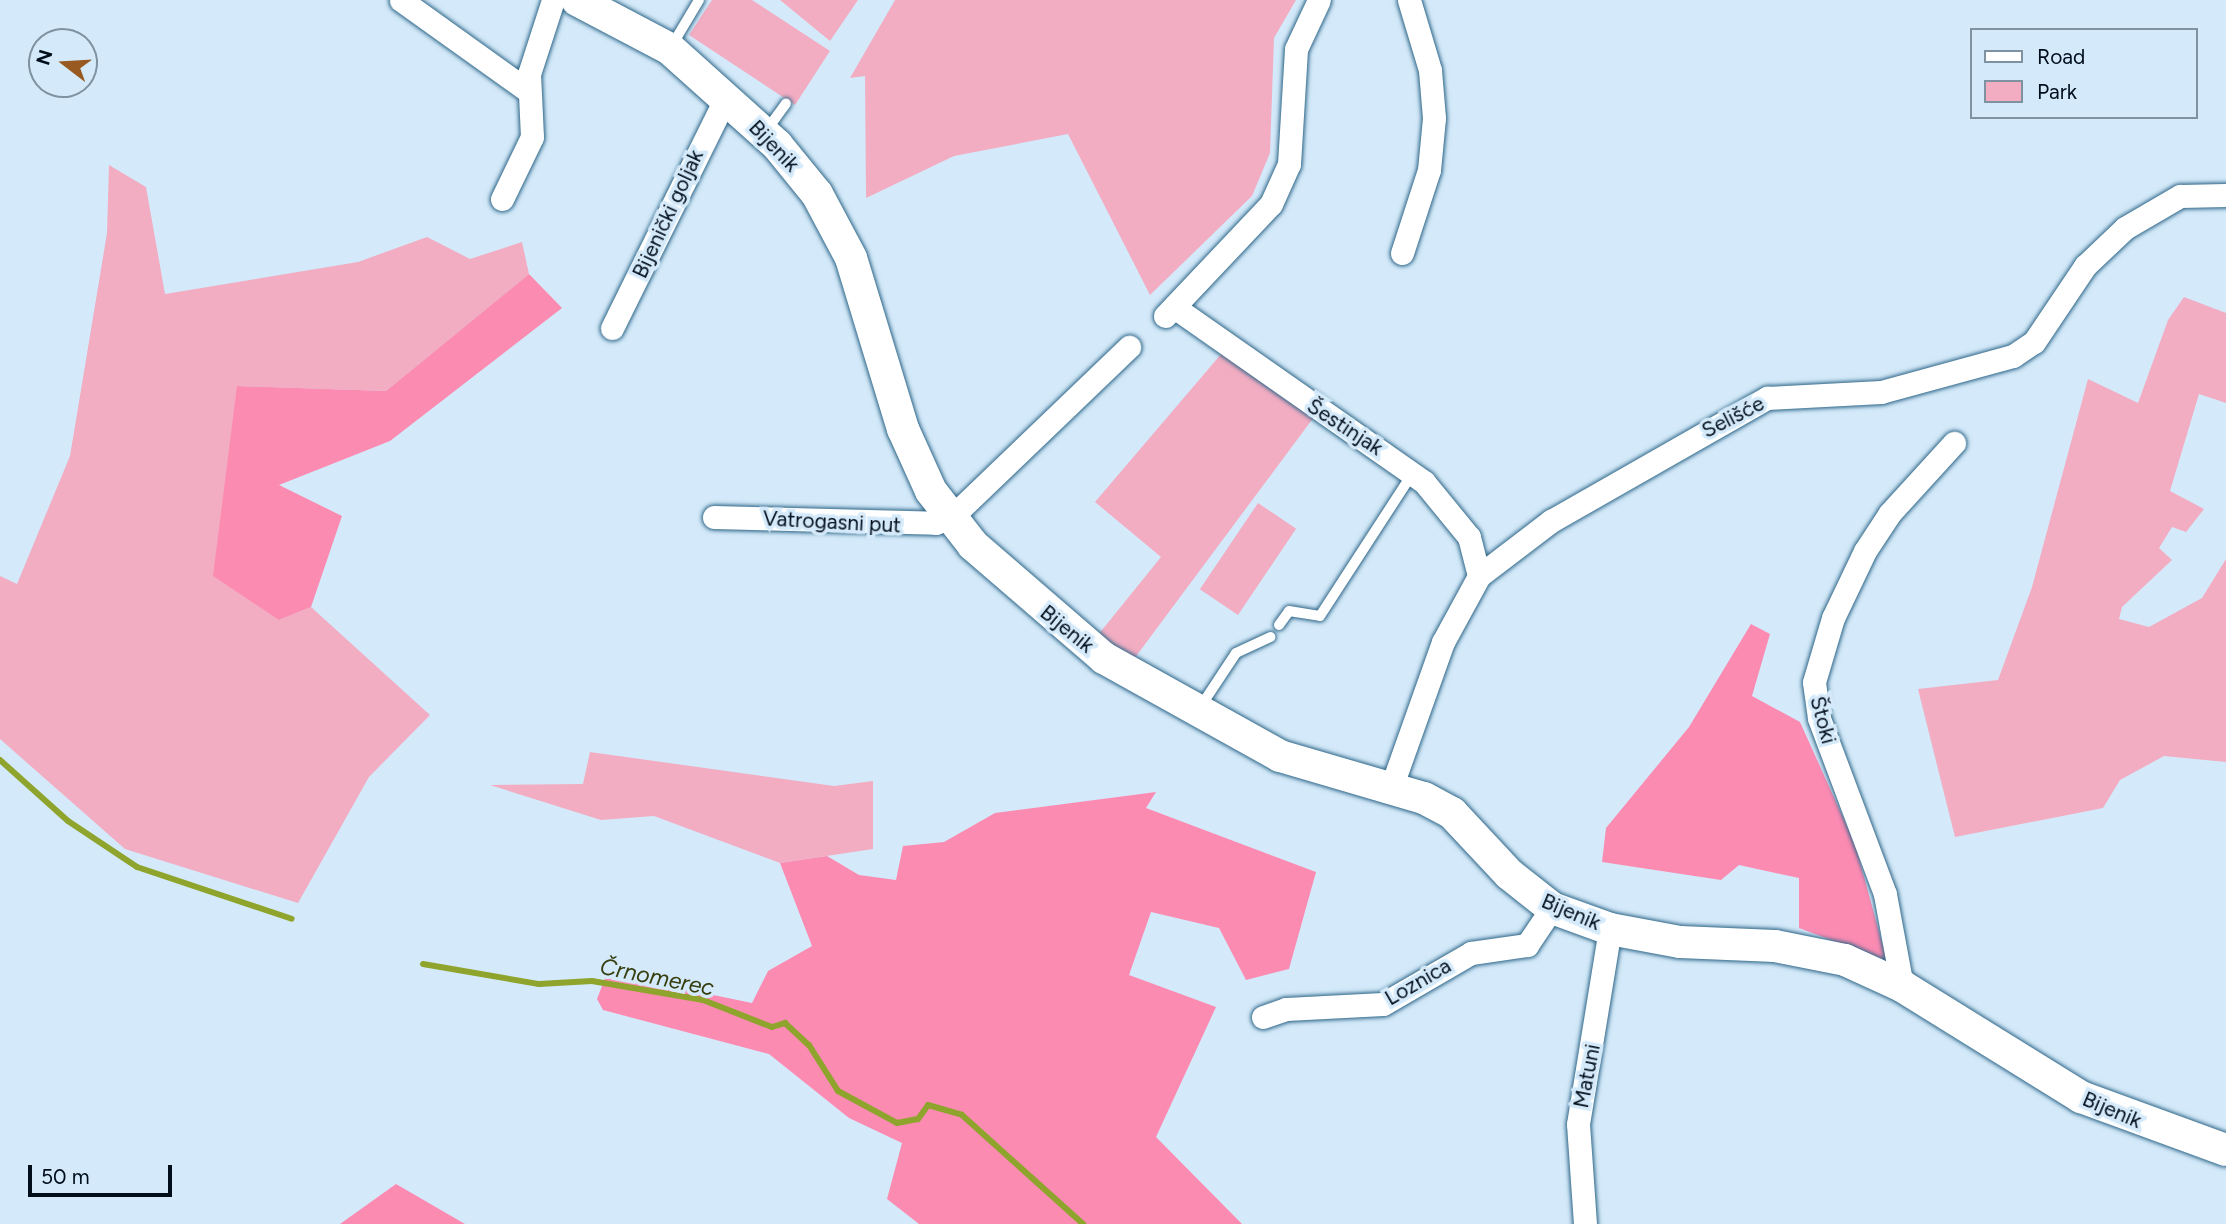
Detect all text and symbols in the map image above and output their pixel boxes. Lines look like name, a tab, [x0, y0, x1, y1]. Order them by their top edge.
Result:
north arrow	[28, 28, 98, 98]
legend	[1970, 28, 2198, 119]
text: Road	[2037, 44, 2085, 69]
text: N	[31, 47, 57, 68]
text: Park	[2037, 79, 2077, 104]
street label: Bijenik	[744, 115, 804, 177]
street label: Bijenički goljak	[627, 146, 709, 282]
street label: Selišće	[1698, 391, 1768, 443]
street label: Šestinjak	[1302, 393, 1388, 461]
street label: Vatrogasni put	[762, 506, 902, 538]
street label: Bijenik	[1035, 600, 1099, 658]
street label: Štoki	[1805, 694, 1841, 746]
street label: Bijenik	[1538, 888, 1604, 936]
water label: Črnomerec	[598, 952, 716, 1002]
street label: Loznica	[1380, 953, 1456, 1011]
street label: Matuni	[1568, 1042, 1606, 1110]
street label: Bijenik	[2079, 1086, 2145, 1134]
scale bar	[32, 1150, 175, 1194]
text: 50 m	[41, 1164, 90, 1189]

